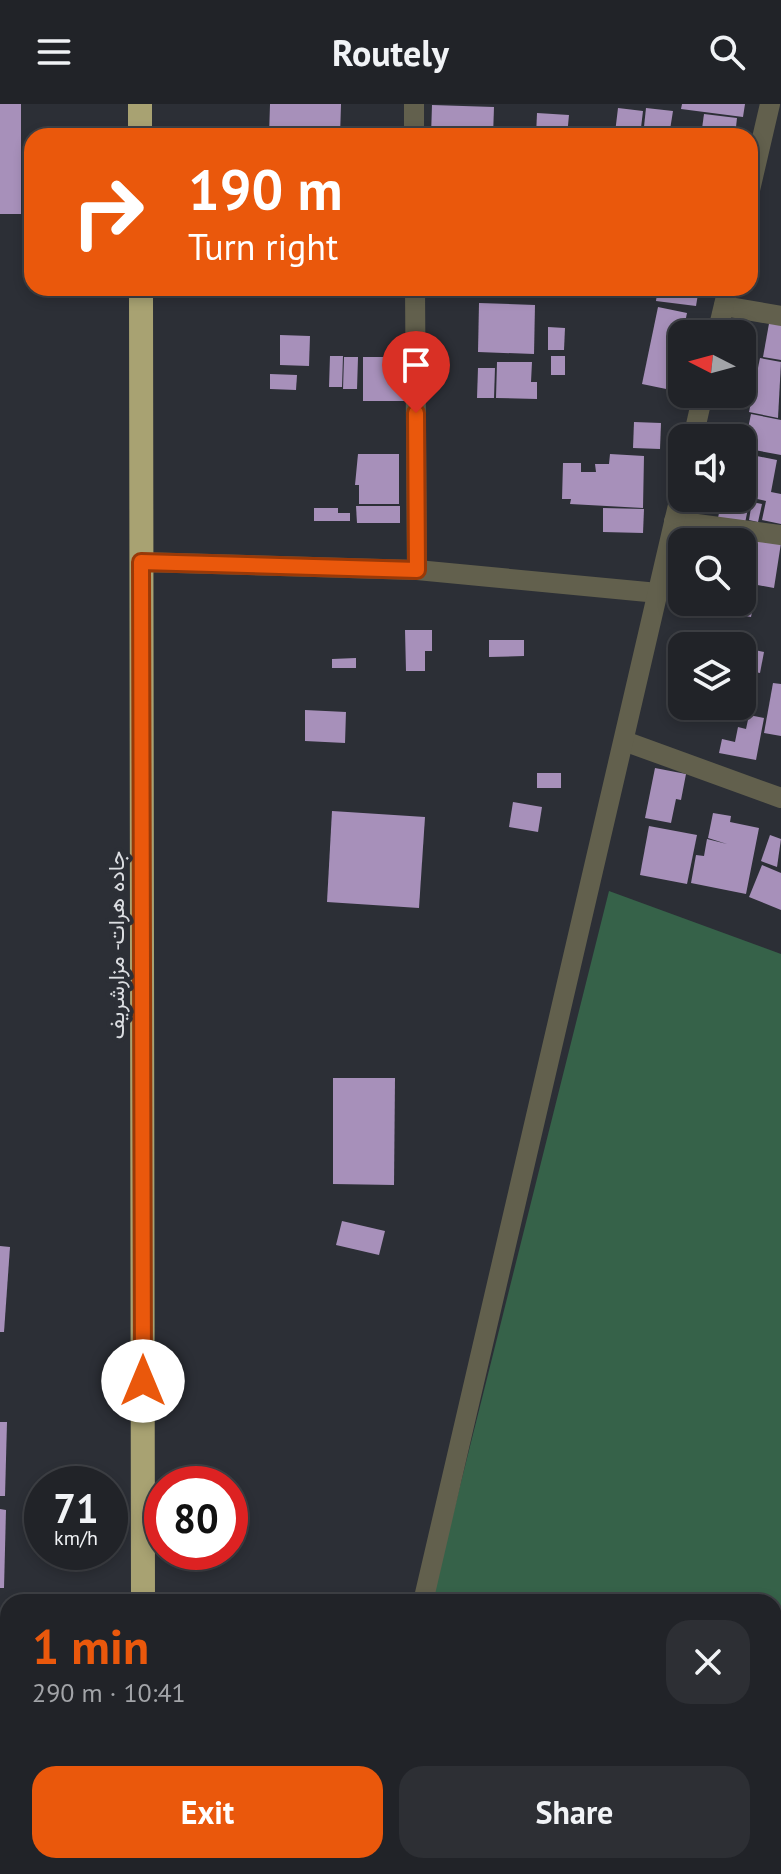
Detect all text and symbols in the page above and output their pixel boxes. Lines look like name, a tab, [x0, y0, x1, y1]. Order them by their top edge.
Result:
text: Routely	[332, 29, 449, 76]
icon: menu	[32, 30, 76, 74]
icon: search	[705, 30, 749, 74]
text: 190 m	[188, 153, 343, 225]
icon: right	[56, 160, 160, 264]
text: Turn right	[188, 223, 338, 270]
north arrow	[668, 320, 756, 408]
map controls	[668, 320, 756, 720]
pin	[382, 331, 450, 413]
icon: arrive	[394, 343, 438, 387]
button: sound	[668, 424, 756, 512]
button: search	[668, 528, 756, 616]
button: layers	[668, 632, 756, 720]
street label: جاده هرات- مزارشریف	[102, 851, 130, 1039]
position arrow	[101, 1339, 185, 1423]
speed limit sign: 80	[144, 1466, 248, 1570]
text: 71	[53, 1482, 99, 1534]
text: km/h	[54, 1525, 98, 1551]
text: 1 min	[32, 1615, 149, 1677]
button: close	[666, 1620, 750, 1704]
text: 290 m · 10:41	[32, 1676, 186, 1709]
button: Exit	[32, 1766, 383, 1858]
button: Share	[399, 1766, 750, 1858]

